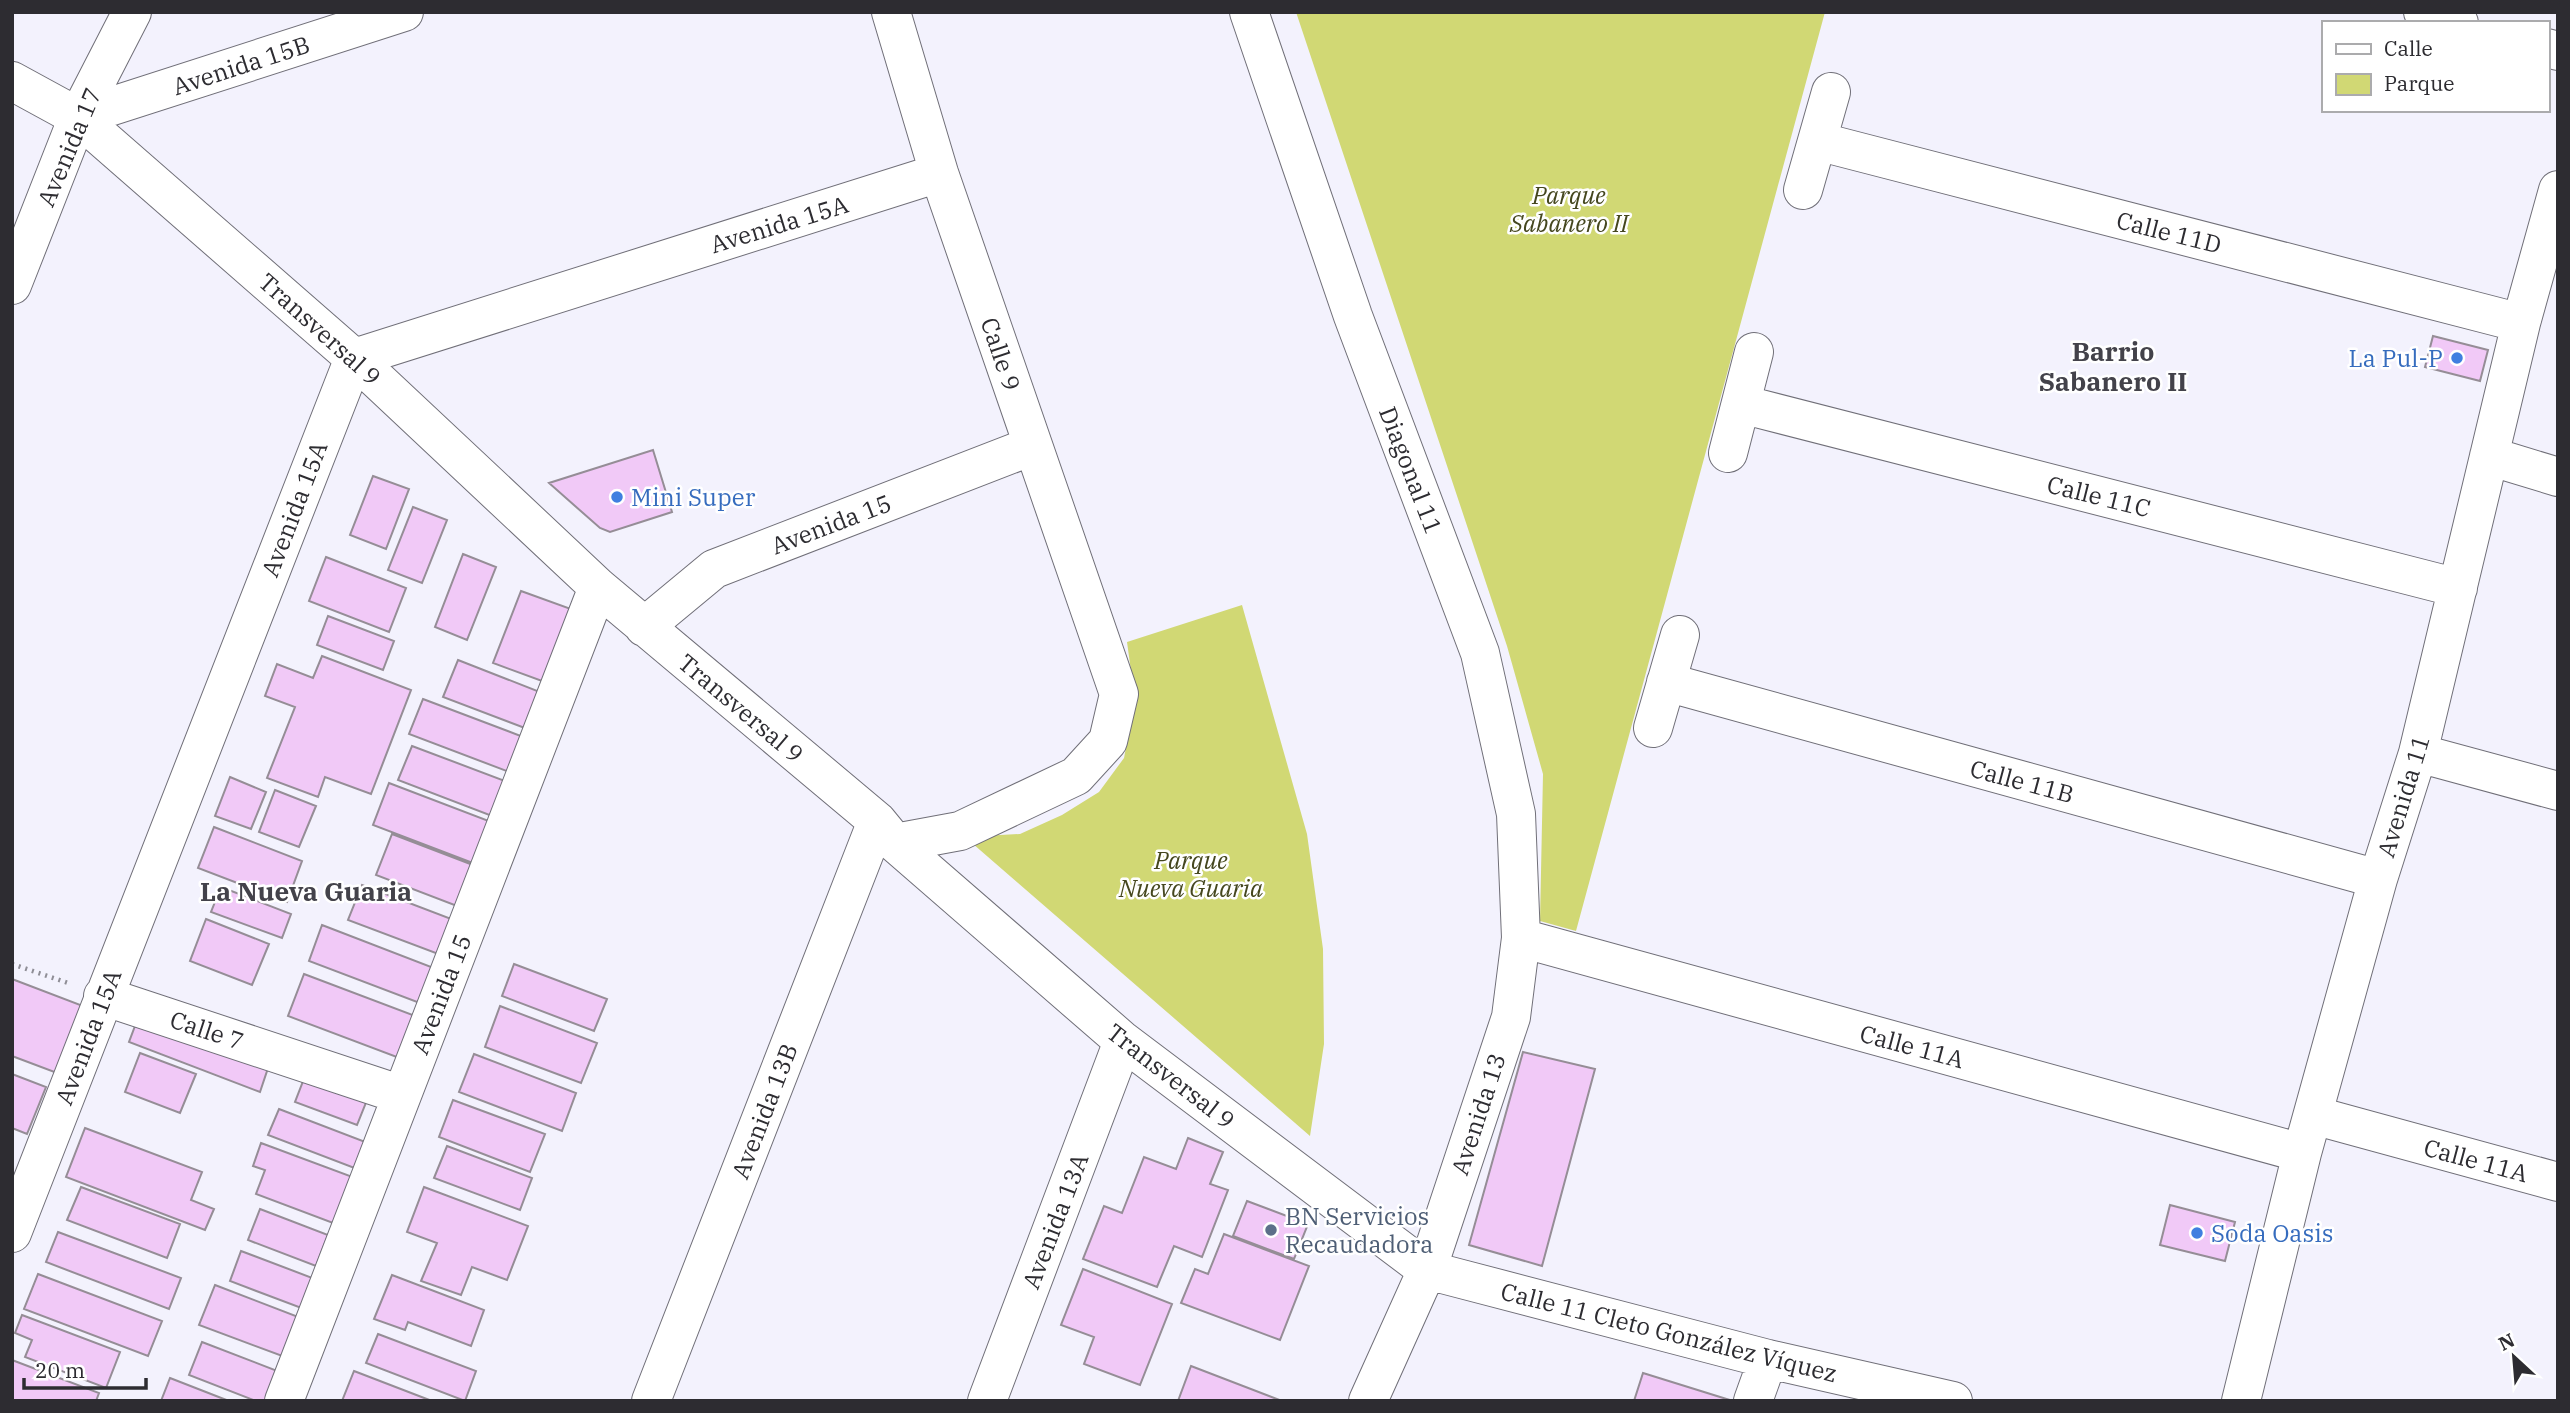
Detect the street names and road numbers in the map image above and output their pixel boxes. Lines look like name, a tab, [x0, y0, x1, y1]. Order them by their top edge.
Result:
street label: Avenida 15B	[168, 28, 314, 102]
street label: Avenida 17	[30, 83, 108, 211]
street label: Avenida 15A	[706, 188, 852, 260]
street label: Calle 11D	[2113, 204, 2225, 260]
street label: Transversal 9	[252, 266, 388, 392]
street label: Calle 9	[974, 313, 1028, 395]
street label: Diagonal 11	[1372, 402, 1450, 538]
street label: Avenida 15A	[253, 436, 335, 581]
street label: Calle 11C	[2044, 468, 2154, 524]
street label: Avenida 15	[766, 486, 896, 562]
street label: Transversal 9	[672, 646, 810, 770]
street label: Avenida 11	[2369, 731, 2437, 861]
street label: Calle 11B	[1967, 752, 2077, 810]
street label: Avenida 15	[403, 929, 479, 1059]
street label: Avenida 15A	[47, 964, 129, 1109]
street label: Calle 7	[166, 1003, 248, 1057]
street label: Transversal 9	[1100, 1016, 1242, 1136]
street label: Calle 11A	[1856, 1017, 1968, 1075]
street label: Avenida 13B	[724, 1039, 804, 1183]
street label: Avenida 13	[1443, 1049, 1513, 1179]
street label: Calle 11A	[2420, 1131, 2532, 1189]
street label: Avenida 13A	[1014, 1148, 1096, 1293]
street label: Calle 11 Cleto González Víquez	[1498, 1275, 1840, 1389]

